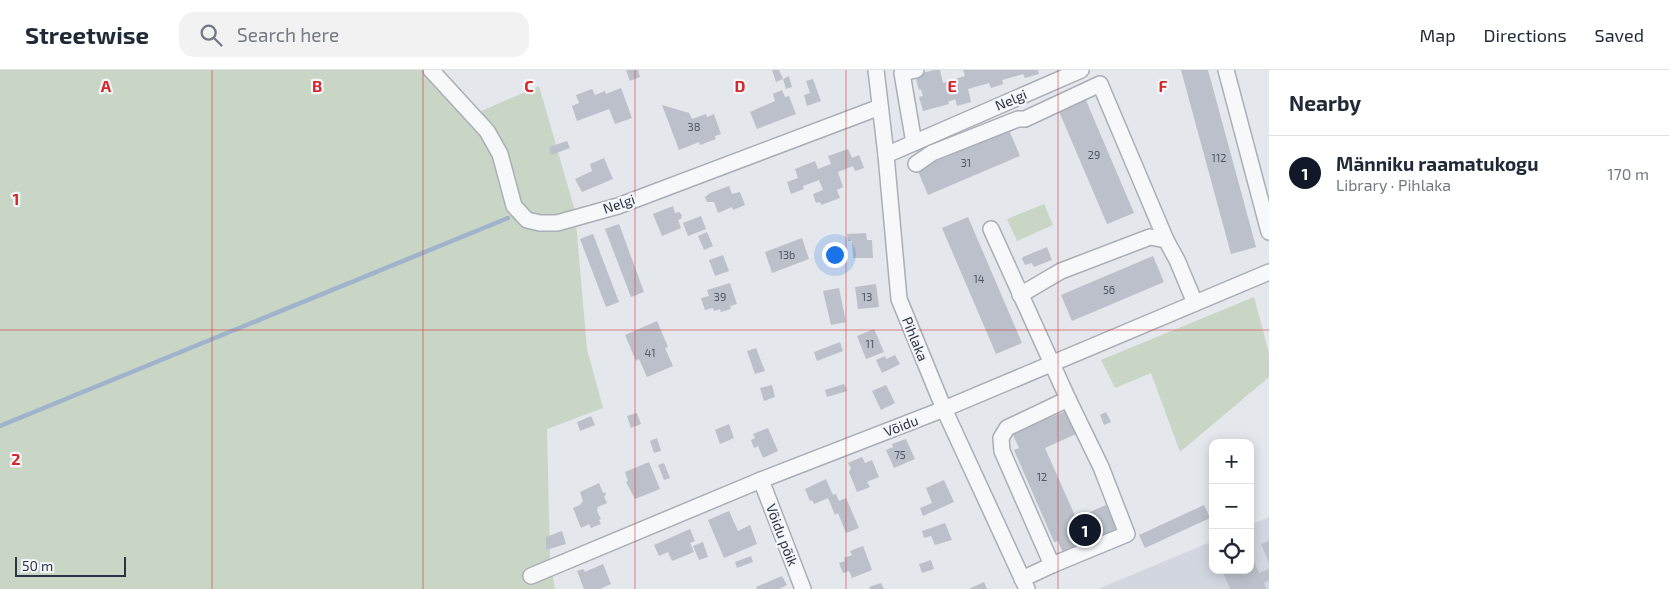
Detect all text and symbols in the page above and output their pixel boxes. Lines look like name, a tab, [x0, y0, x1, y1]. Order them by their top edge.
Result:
search box	[179, 12, 529, 57]
text: Streetwise	[25, 20, 149, 49]
icon: search	[197, 21, 225, 49]
text: Search here	[237, 23, 339, 46]
text: Map	[1419, 24, 1456, 46]
text: Directions	[1484, 24, 1567, 46]
text: Saved	[1595, 24, 1644, 46]
text: A	[101, 76, 112, 95]
text: B	[312, 76, 322, 95]
text: C	[524, 76, 534, 95]
text: D	[735, 76, 746, 95]
text: E	[947, 76, 957, 95]
text: F	[1159, 76, 1168, 95]
street label: Nelgi	[992, 85, 1029, 114]
text: Nearby	[1289, 90, 1361, 115]
house number: 38	[688, 120, 700, 133]
house number: 29	[1088, 148, 1100, 161]
house number: 112	[1212, 151, 1226, 164]
text: Männiku raamatukogu	[1336, 152, 1538, 175]
house number: 31	[961, 156, 971, 169]
text: 1	[1302, 164, 1308, 183]
text: 170 m	[1607, 164, 1649, 183]
text: Library · Pihlaka	[1336, 175, 1451, 194]
text: 1	[13, 189, 19, 208]
street label: Nelgi	[601, 190, 637, 217]
your location	[822, 242, 848, 268]
house number: 13b	[779, 248, 795, 261]
house number: 14	[973, 272, 985, 285]
house number: 56	[1103, 283, 1115, 296]
house number: 39	[714, 290, 726, 303]
house number: 13	[862, 290, 872, 303]
street label: Pihlaka	[899, 314, 932, 364]
house number: 11	[866, 337, 874, 350]
house number: 41	[644, 346, 656, 359]
street label: Võidu	[881, 411, 920, 440]
map controls	[1209, 439, 1254, 574]
button: +	[1209, 439, 1254, 484]
house number: 75	[894, 448, 906, 461]
text: 2	[11, 449, 21, 468]
house number: 12	[1037, 470, 1047, 483]
button: −	[1209, 484, 1254, 529]
street label: Võidu põik	[763, 501, 802, 568]
pin: 1	[1069, 511, 1101, 549]
button: locate	[1209, 529, 1254, 574]
scale bar	[15, 554, 126, 577]
text: 50 m	[22, 557, 53, 574]

